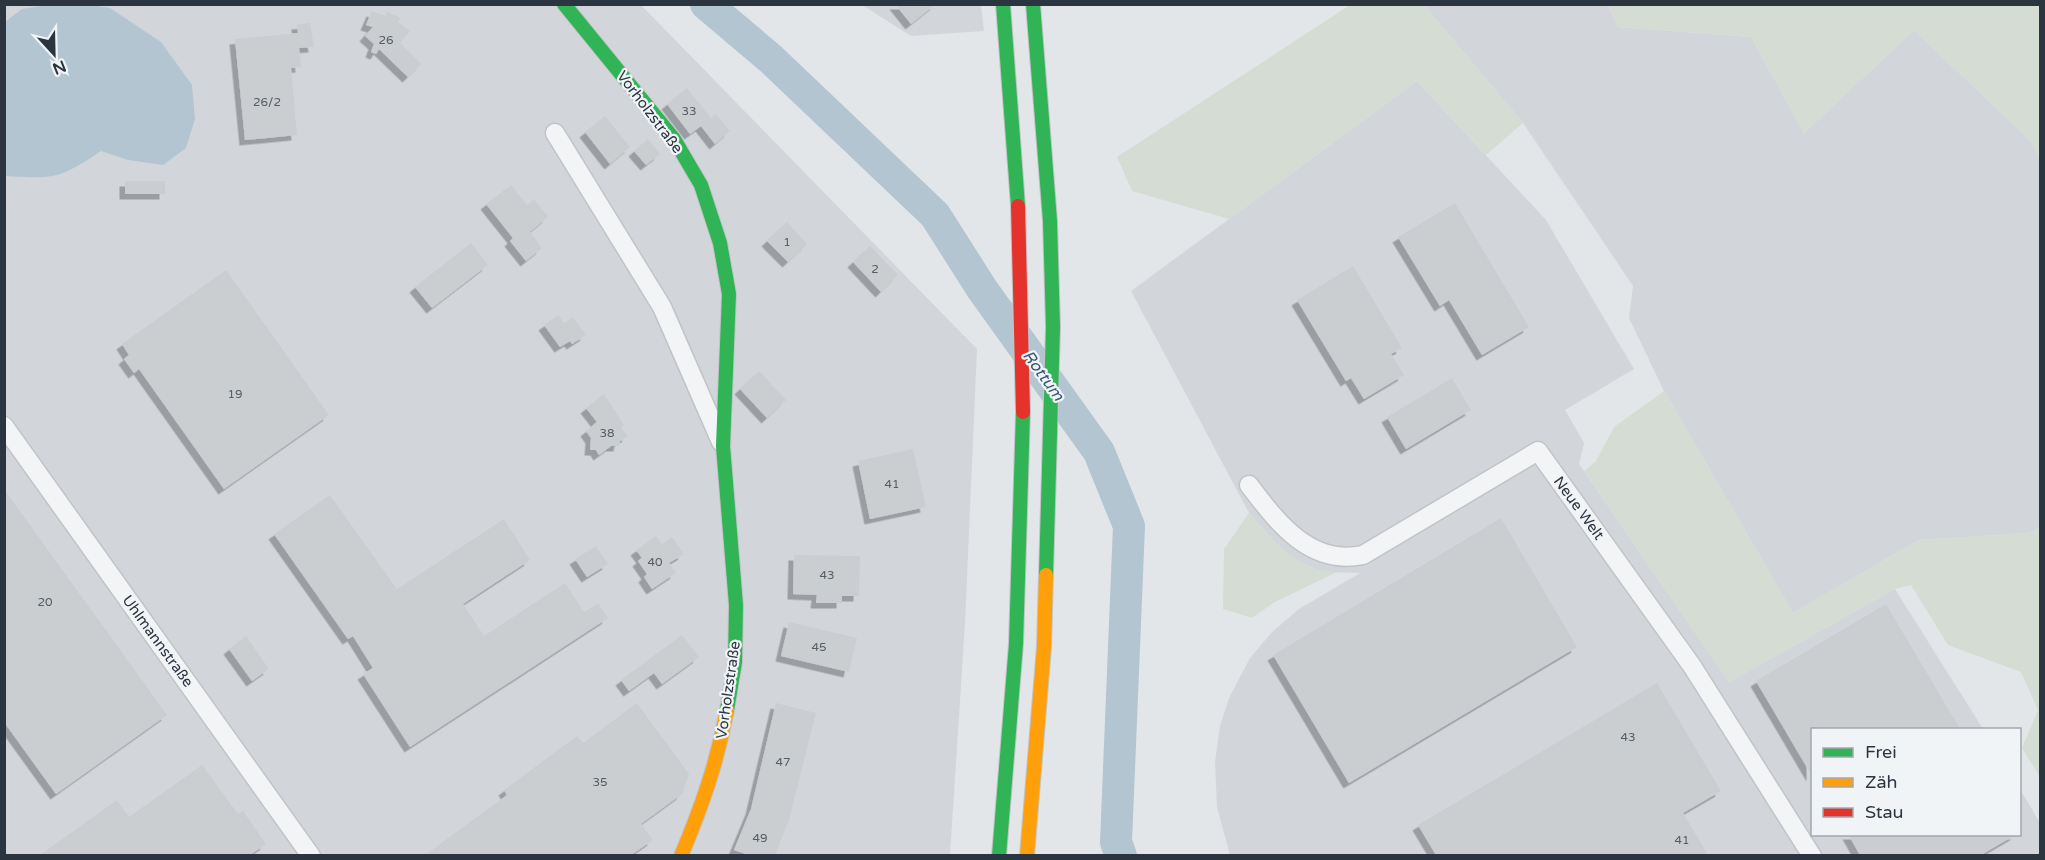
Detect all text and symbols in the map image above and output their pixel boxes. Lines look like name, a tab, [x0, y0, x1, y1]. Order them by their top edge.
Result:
north arrow	[24, 24, 84, 84]
house number: 26	[378, 33, 394, 47]
text: N	[50, 55, 69, 79]
street label: Vorholzstraße	[613, 67, 687, 157]
house number: 26/2	[253, 95, 281, 109]
house number: 33	[681, 104, 697, 118]
house number: 1	[783, 235, 791, 249]
house number: 2	[871, 262, 879, 276]
water label: Rottum	[1018, 346, 1068, 405]
house number: 19	[227, 387, 243, 401]
house number: 38	[599, 426, 615, 440]
street label: Neue Welt	[1550, 473, 1608, 544]
house number: 41	[884, 477, 900, 491]
house number: 40	[647, 555, 663, 569]
house number: 43	[819, 568, 835, 582]
street label: Uhlmannstraße	[119, 592, 197, 690]
house number: 20	[37, 595, 53, 609]
street label: Vorholzstraße	[712, 640, 744, 740]
house number: 45	[811, 640, 827, 654]
legend	[1811, 728, 2021, 836]
house number: 43	[1620, 730, 1636, 744]
text: Frei	[1865, 741, 1897, 763]
house number: 47	[775, 755, 791, 769]
text: Zäh	[1865, 771, 1898, 793]
house number: 35	[592, 775, 608, 789]
text: Stau	[1865, 801, 1904, 823]
house number: 49	[752, 831, 768, 845]
house number: 41	[1674, 833, 1690, 847]

